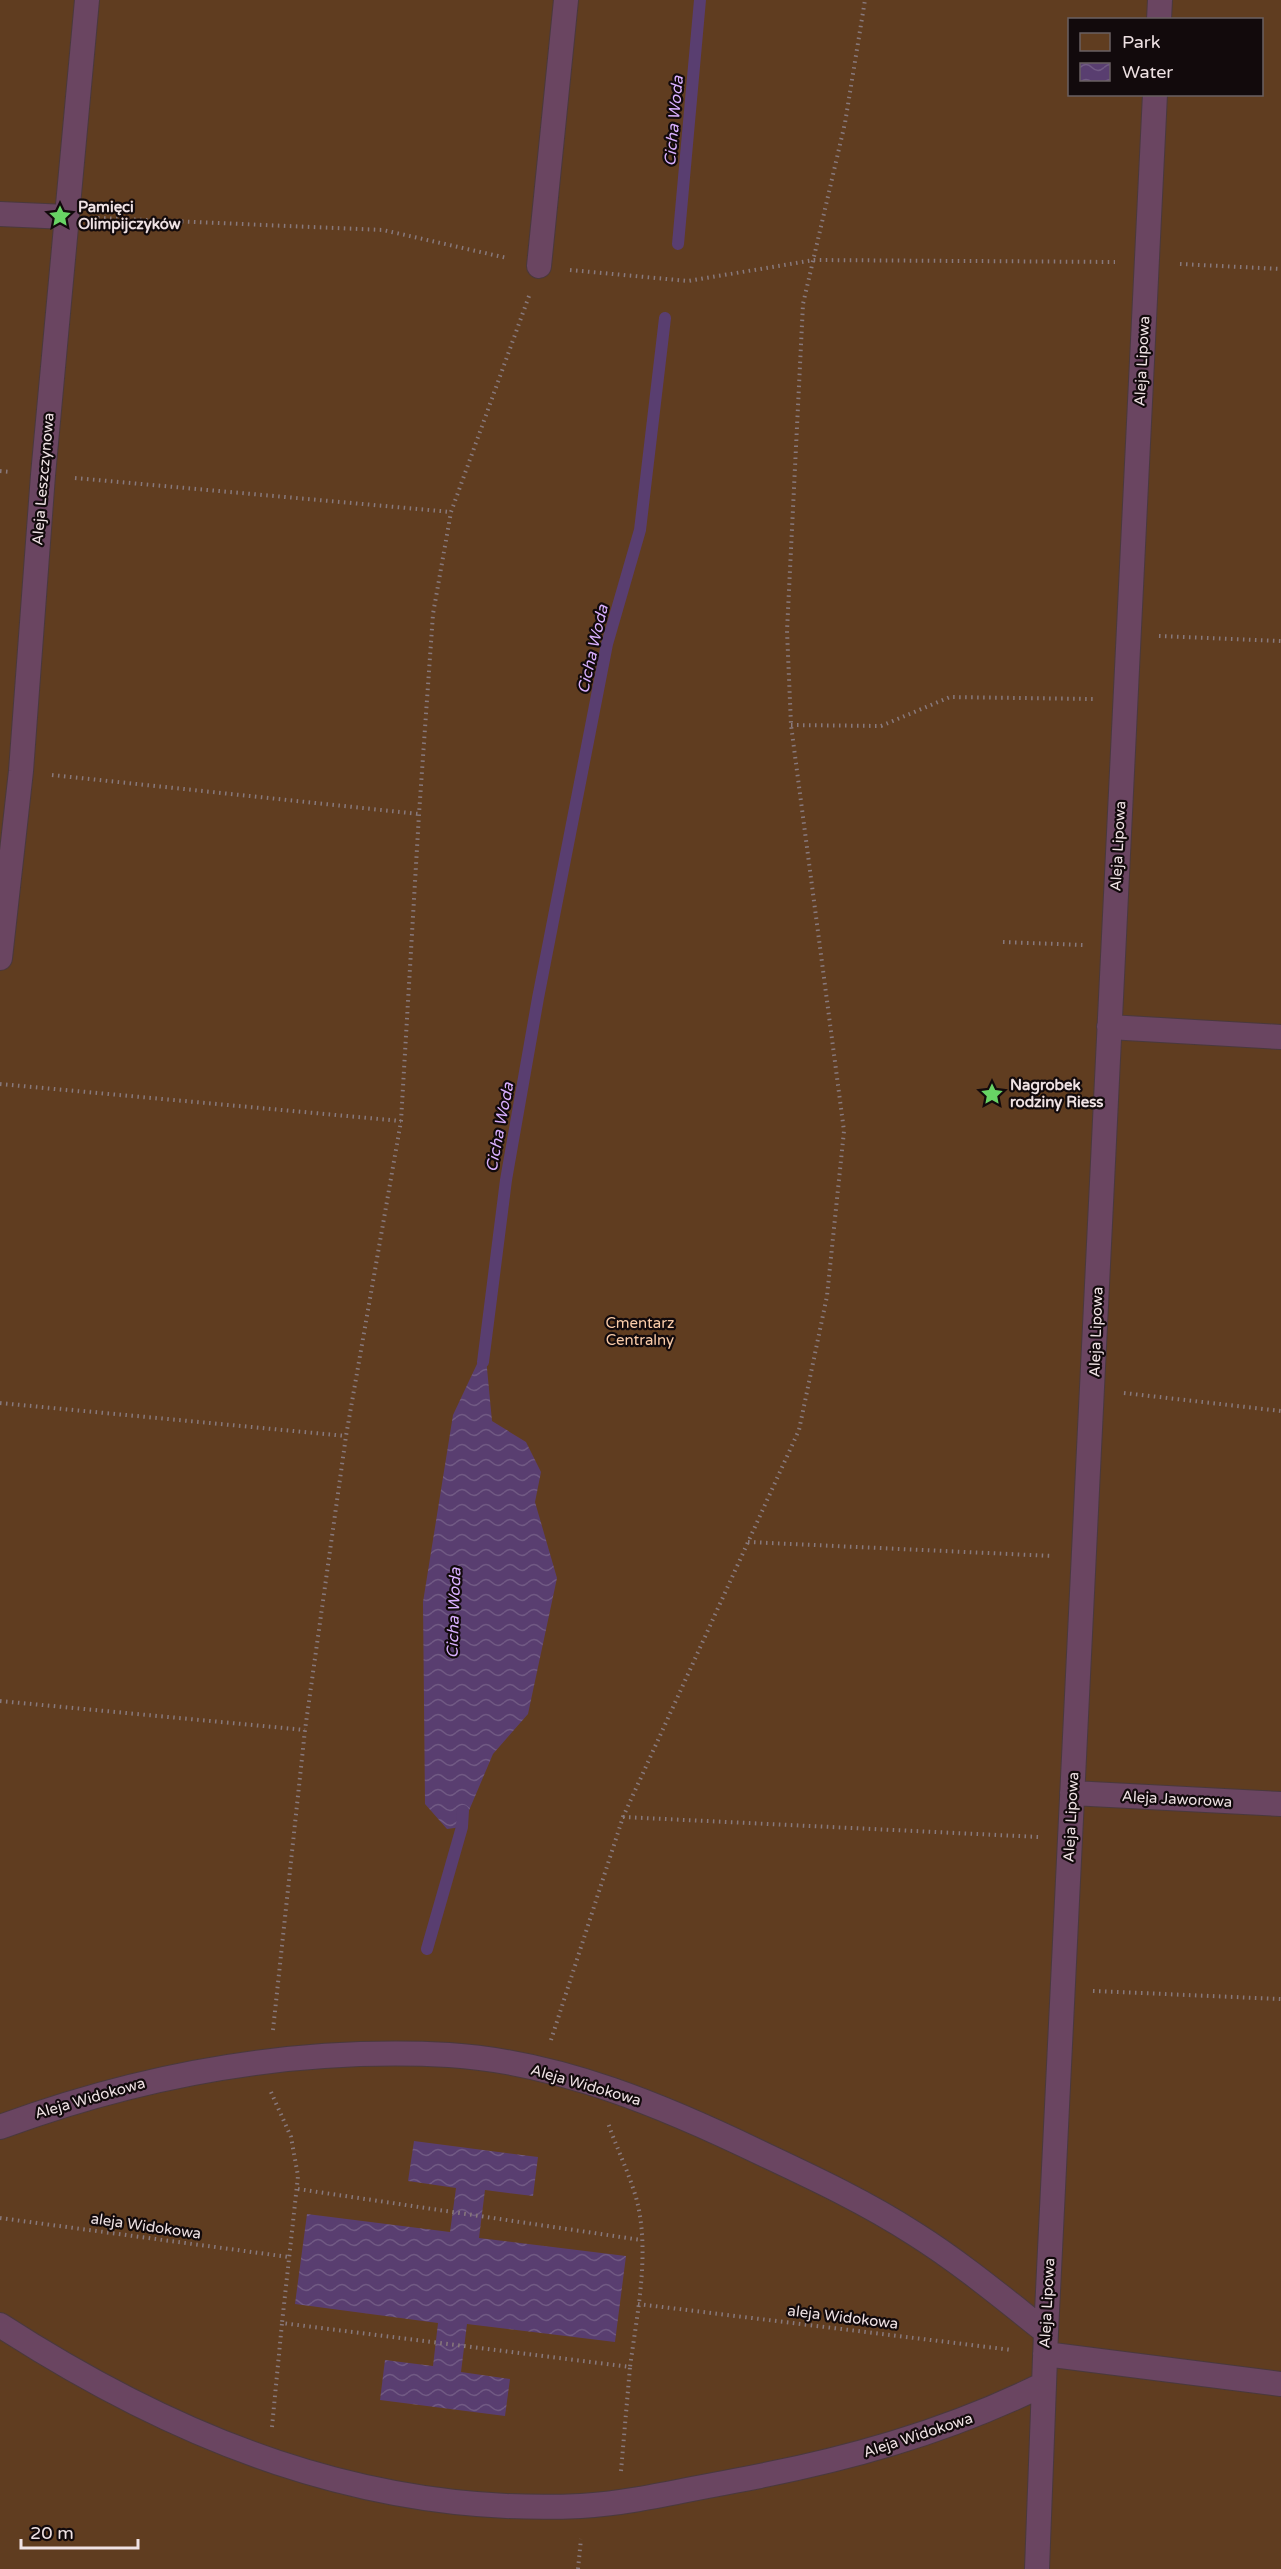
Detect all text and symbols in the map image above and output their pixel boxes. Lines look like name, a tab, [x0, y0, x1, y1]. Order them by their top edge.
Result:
legend	[1068, 18, 1263, 96]
text: Park	[1122, 31, 1161, 53]
text: Water	[1122, 61, 1173, 83]
water label: Cicha Woda	[660, 74, 688, 167]
place label: Pamięci Olimpijczyków	[78, 198, 181, 234]
place icon: Pamięci Olimpijczyków	[47, 203, 73, 229]
street label: Aleja Lipowa	[1131, 315, 1153, 407]
street label: Aleja Leszczynowa	[28, 412, 58, 546]
water label: Cicha Woda	[573, 602, 613, 696]
street label: Aleja Lipowa	[1107, 800, 1129, 892]
place label: Nagrobek rodziny Riess	[1010, 1076, 1104, 1112]
water label: Cicha Woda	[482, 1080, 519, 1174]
place icon: Nagrobek rodziny Riess	[979, 1081, 1005, 1107]
street label: Aleja Lipowa	[1085, 1286, 1107, 1378]
park label: Cmentarz Centralny	[606, 1314, 674, 1349]
water label: Cicha Woda	[442, 1566, 466, 1659]
street label: Aleja Lipowa	[1060, 1771, 1082, 1863]
street label: Aleja Jaworowa	[1121, 1787, 1233, 1811]
street label: Aleja Widokowa	[529, 2061, 643, 2109]
street label: Aleja Widokowa	[33, 2074, 147, 2122]
street label: aleja Widokowa	[90, 2209, 202, 2243]
street label: Aleja Lipowa	[1036, 2257, 1058, 2349]
street label: aleja Widokowa	[787, 2301, 899, 2333]
street label: Aleja Widokowa	[861, 2409, 975, 2461]
scale bar	[21, 2512, 138, 2550]
text: 20 m	[30, 2522, 74, 2544]

